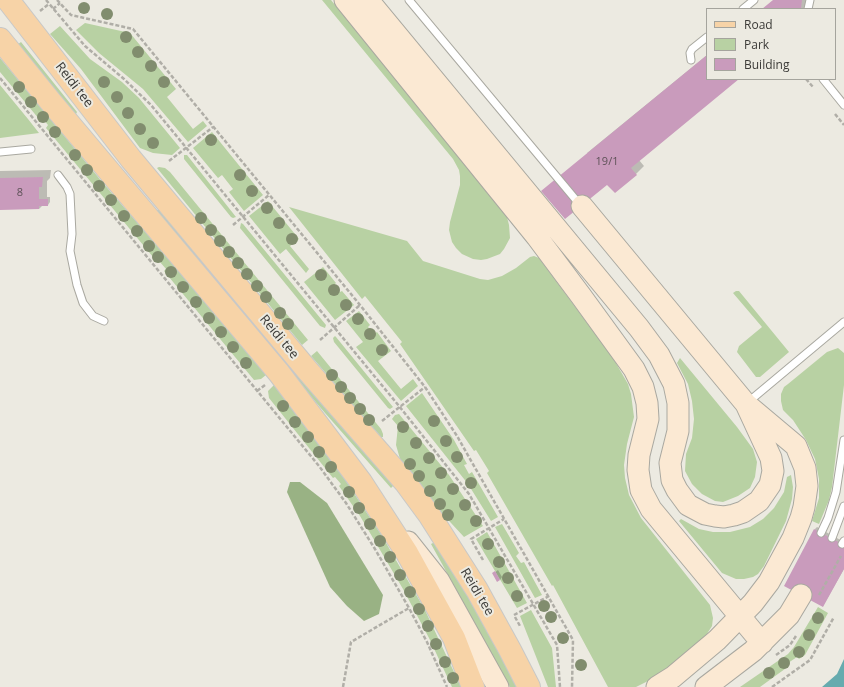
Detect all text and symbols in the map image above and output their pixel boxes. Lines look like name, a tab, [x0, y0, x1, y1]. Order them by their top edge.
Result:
legend	[706, 8, 836, 80]
text: Road	[744, 16, 773, 33]
text: Park	[744, 36, 769, 53]
text: Building	[744, 56, 789, 73]
street label: Reidi tee	[52, 60, 96, 110]
house number: 19/1	[596, 155, 618, 169]
house number: 8	[17, 186, 23, 200]
street label: Reidi tee	[256, 312, 302, 362]
street label: Reidi tee	[457, 566, 497, 618]

